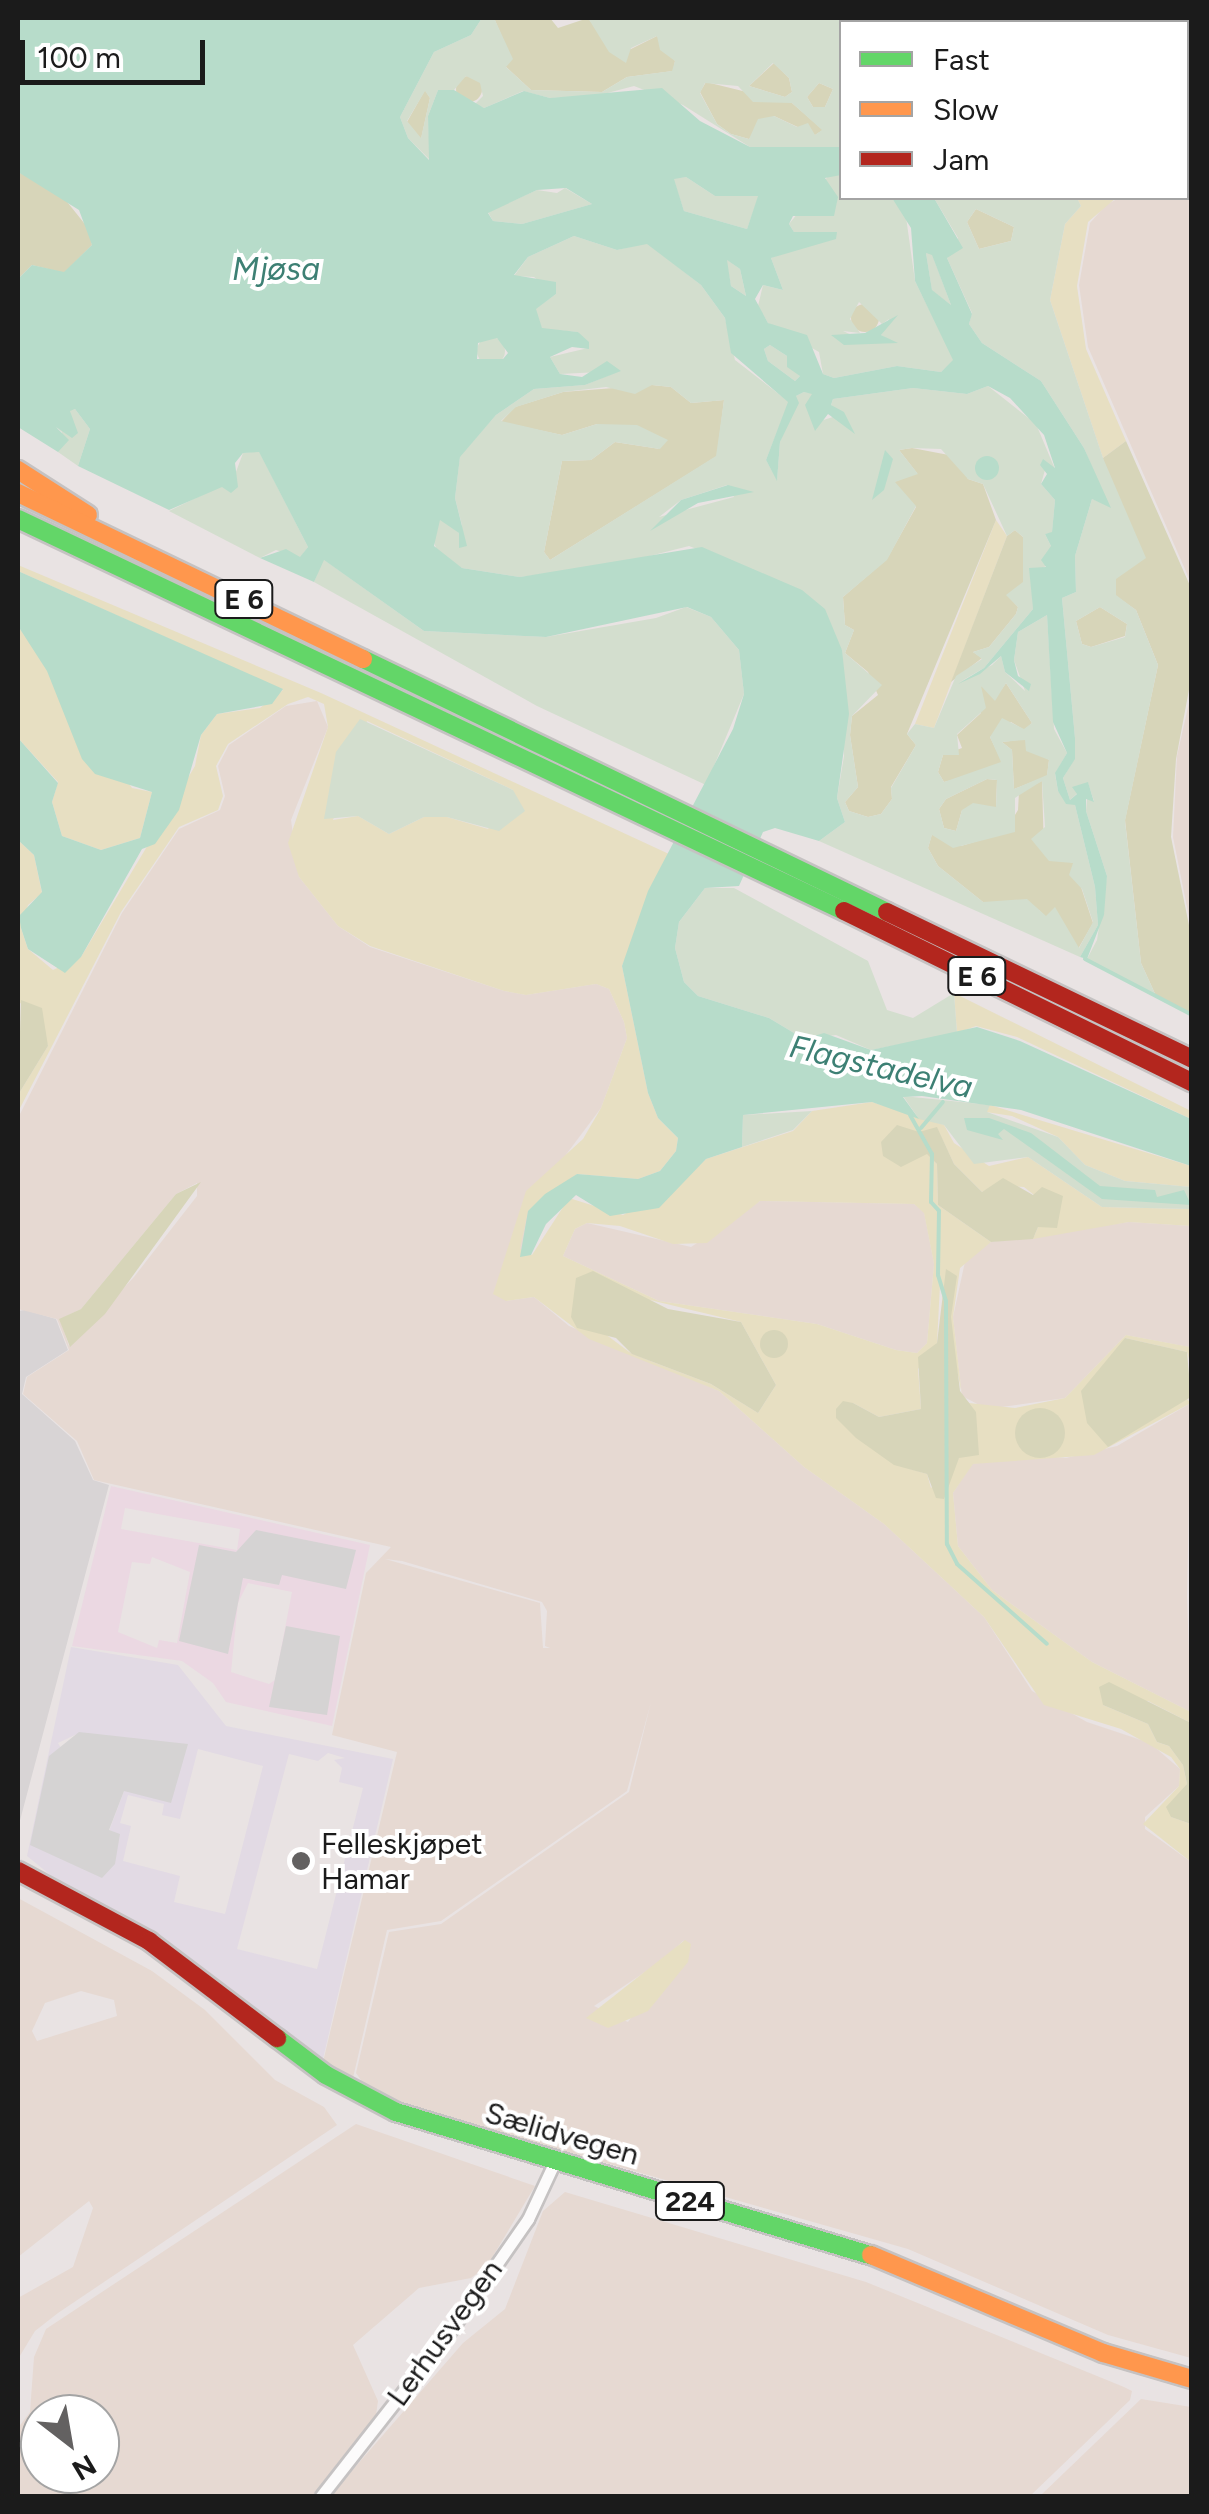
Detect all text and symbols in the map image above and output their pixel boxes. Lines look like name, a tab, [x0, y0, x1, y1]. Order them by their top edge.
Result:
scale bar	[25, 20, 210, 82]
legend	[839, 20, 1189, 200]
text: 100 m	[37, 39, 121, 76]
text: Fast	[933, 41, 990, 78]
text: Slow	[933, 91, 999, 128]
text: Jam	[933, 141, 989, 178]
water label: Mjøsa	[232, 250, 320, 288]
road number: E 6	[214, 576, 274, 622]
road number: E 6	[947, 953, 1007, 999]
water label: Flagstadelva	[786, 1027, 976, 1107]
place label: Felleskjøpet Hamar	[321, 1826, 482, 1896]
marker: Felleskjøpet Hamar	[290, 1850, 312, 1872]
street label: Sælidvegen	[481, 2095, 643, 2173]
road number: 224	[652, 2178, 728, 2224]
street label: Lerhusvegen	[380, 2253, 510, 2413]
north arrow	[20, 2394, 120, 2494]
text: N	[66, 2448, 102, 2488]

